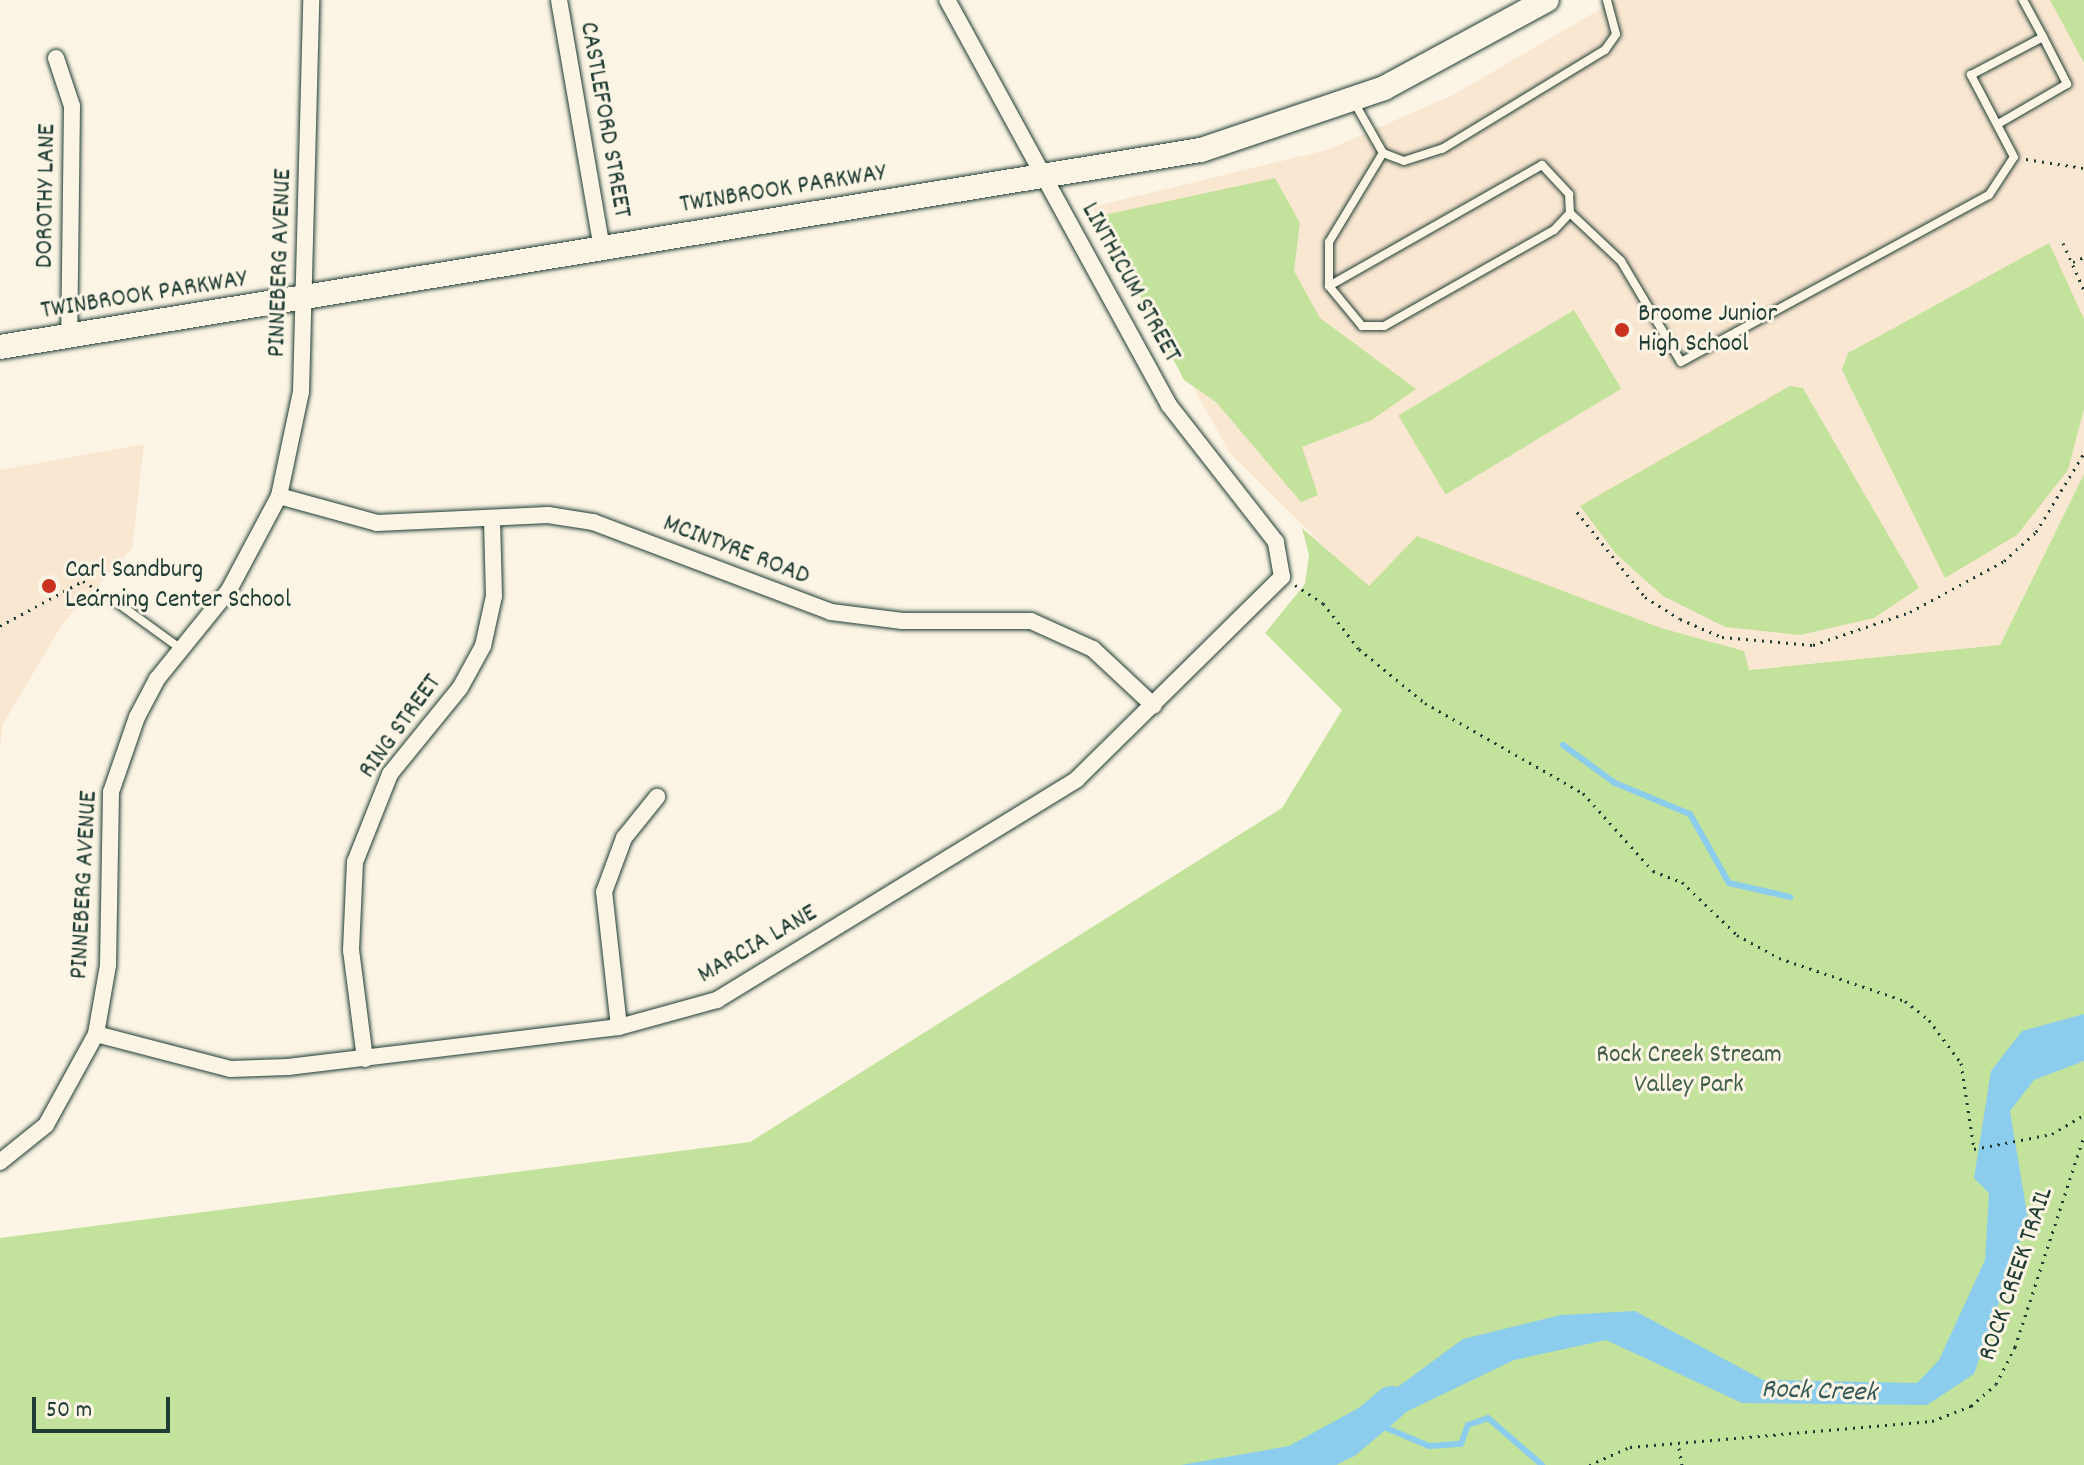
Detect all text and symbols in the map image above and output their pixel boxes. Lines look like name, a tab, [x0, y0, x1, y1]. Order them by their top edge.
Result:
street label: CASTLEFORD STREET	[571, 20, 637, 220]
street label: DOROTHY LANE	[30, 123, 64, 269]
street label: TWINBROOK PARKWAY	[678, 158, 888, 222]
street label: PINNEBERG AVENUE	[262, 168, 300, 358]
street label: LINTHICUM STREET	[1073, 197, 1187, 369]
street label: TWINBROOK PARKWAY	[39, 264, 249, 328]
place label: Broome Junior High School	[1638, 299, 1777, 360]
marker: Broome Junior High School	[1613, 321, 1631, 339]
street label: MCINTYRE ROAD	[658, 509, 814, 593]
place label: Carl Sandburg Learning Center School	[65, 555, 291, 616]
marker: Carl Sandburg Learning Center School	[40, 577, 58, 595]
street label: RING STREET	[353, 669, 449, 785]
street label: PINNEBERG AVENUE	[64, 790, 106, 980]
street label: MARCIA LANE	[693, 898, 823, 992]
park label: Rock Creek Stream Valley Park	[1596, 1040, 1782, 1102]
street label: ROCK CREEK TRAIL	[1973, 1183, 2061, 1365]
water label: Rock Creek	[1761, 1374, 1877, 1412]
scale bar	[36, 1381, 174, 1431]
text: 50 m	[46, 1394, 92, 1428]

